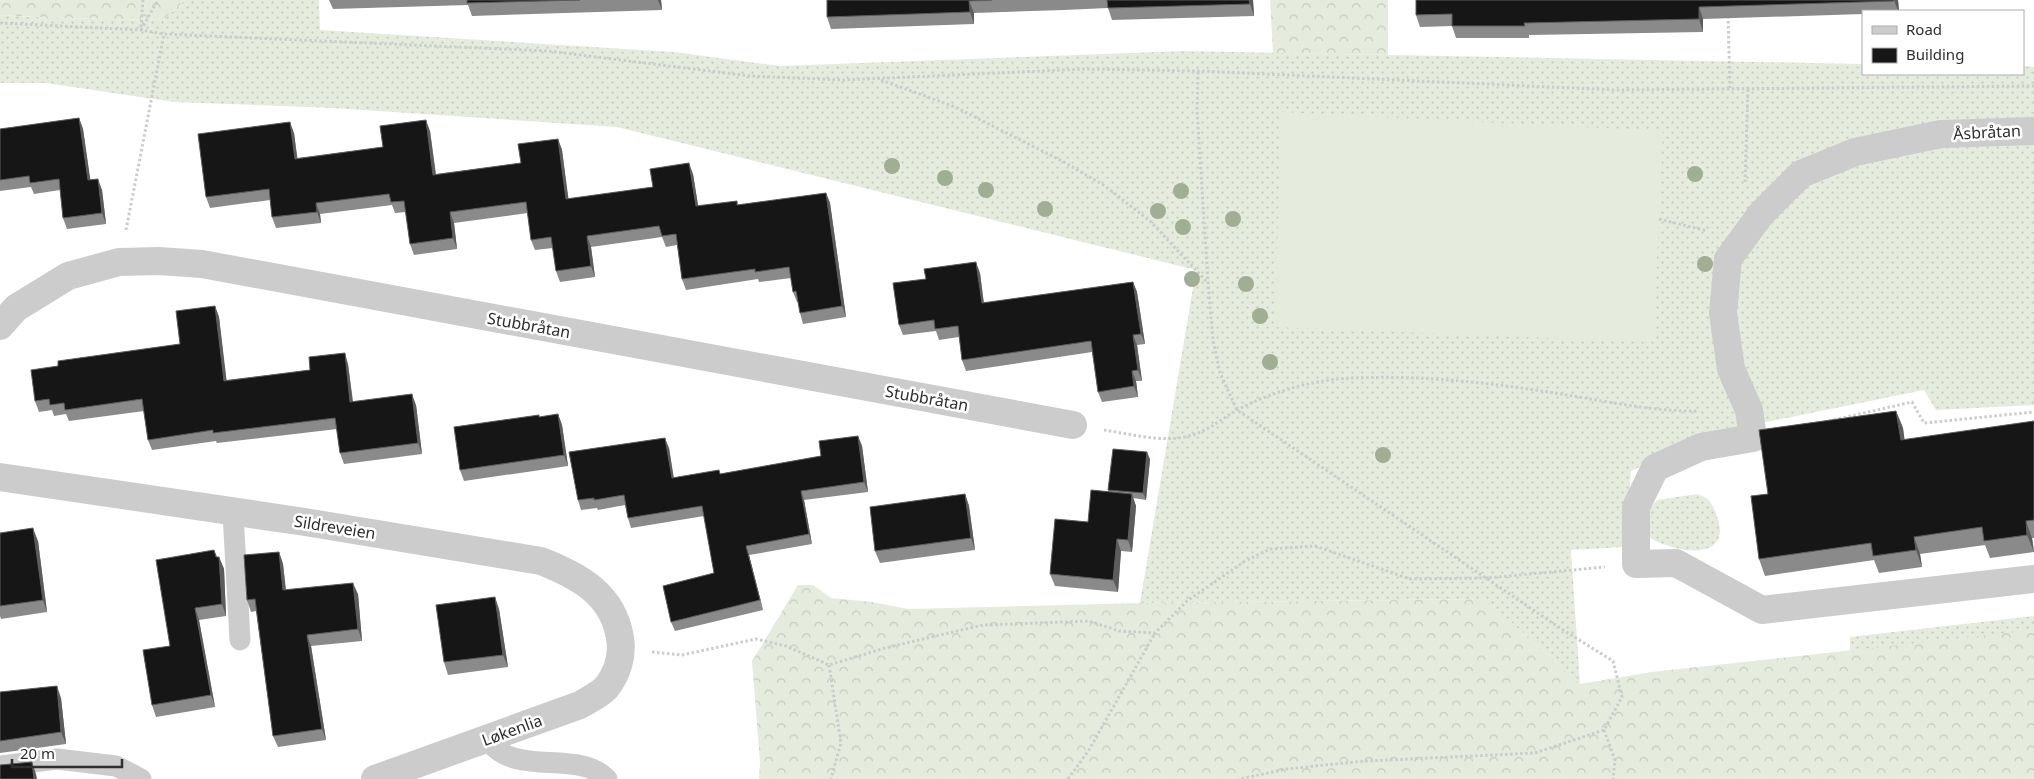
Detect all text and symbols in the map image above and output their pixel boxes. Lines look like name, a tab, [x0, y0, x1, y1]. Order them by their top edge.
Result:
legend	[1862, 10, 2024, 75]
text: Road	[1906, 19, 1942, 39]
text: Building	[1906, 44, 1964, 64]
street label: Åsbråtan	[1953, 119, 2021, 145]
street label: Stubbråtan	[486, 307, 572, 343]
street label: Stubbråtan	[884, 380, 970, 416]
street label: Sildreveien	[293, 510, 377, 544]
street label: Løkenlia	[479, 709, 545, 751]
scale bar	[12, 736, 122, 768]
text: 20 m	[20, 743, 55, 763]

